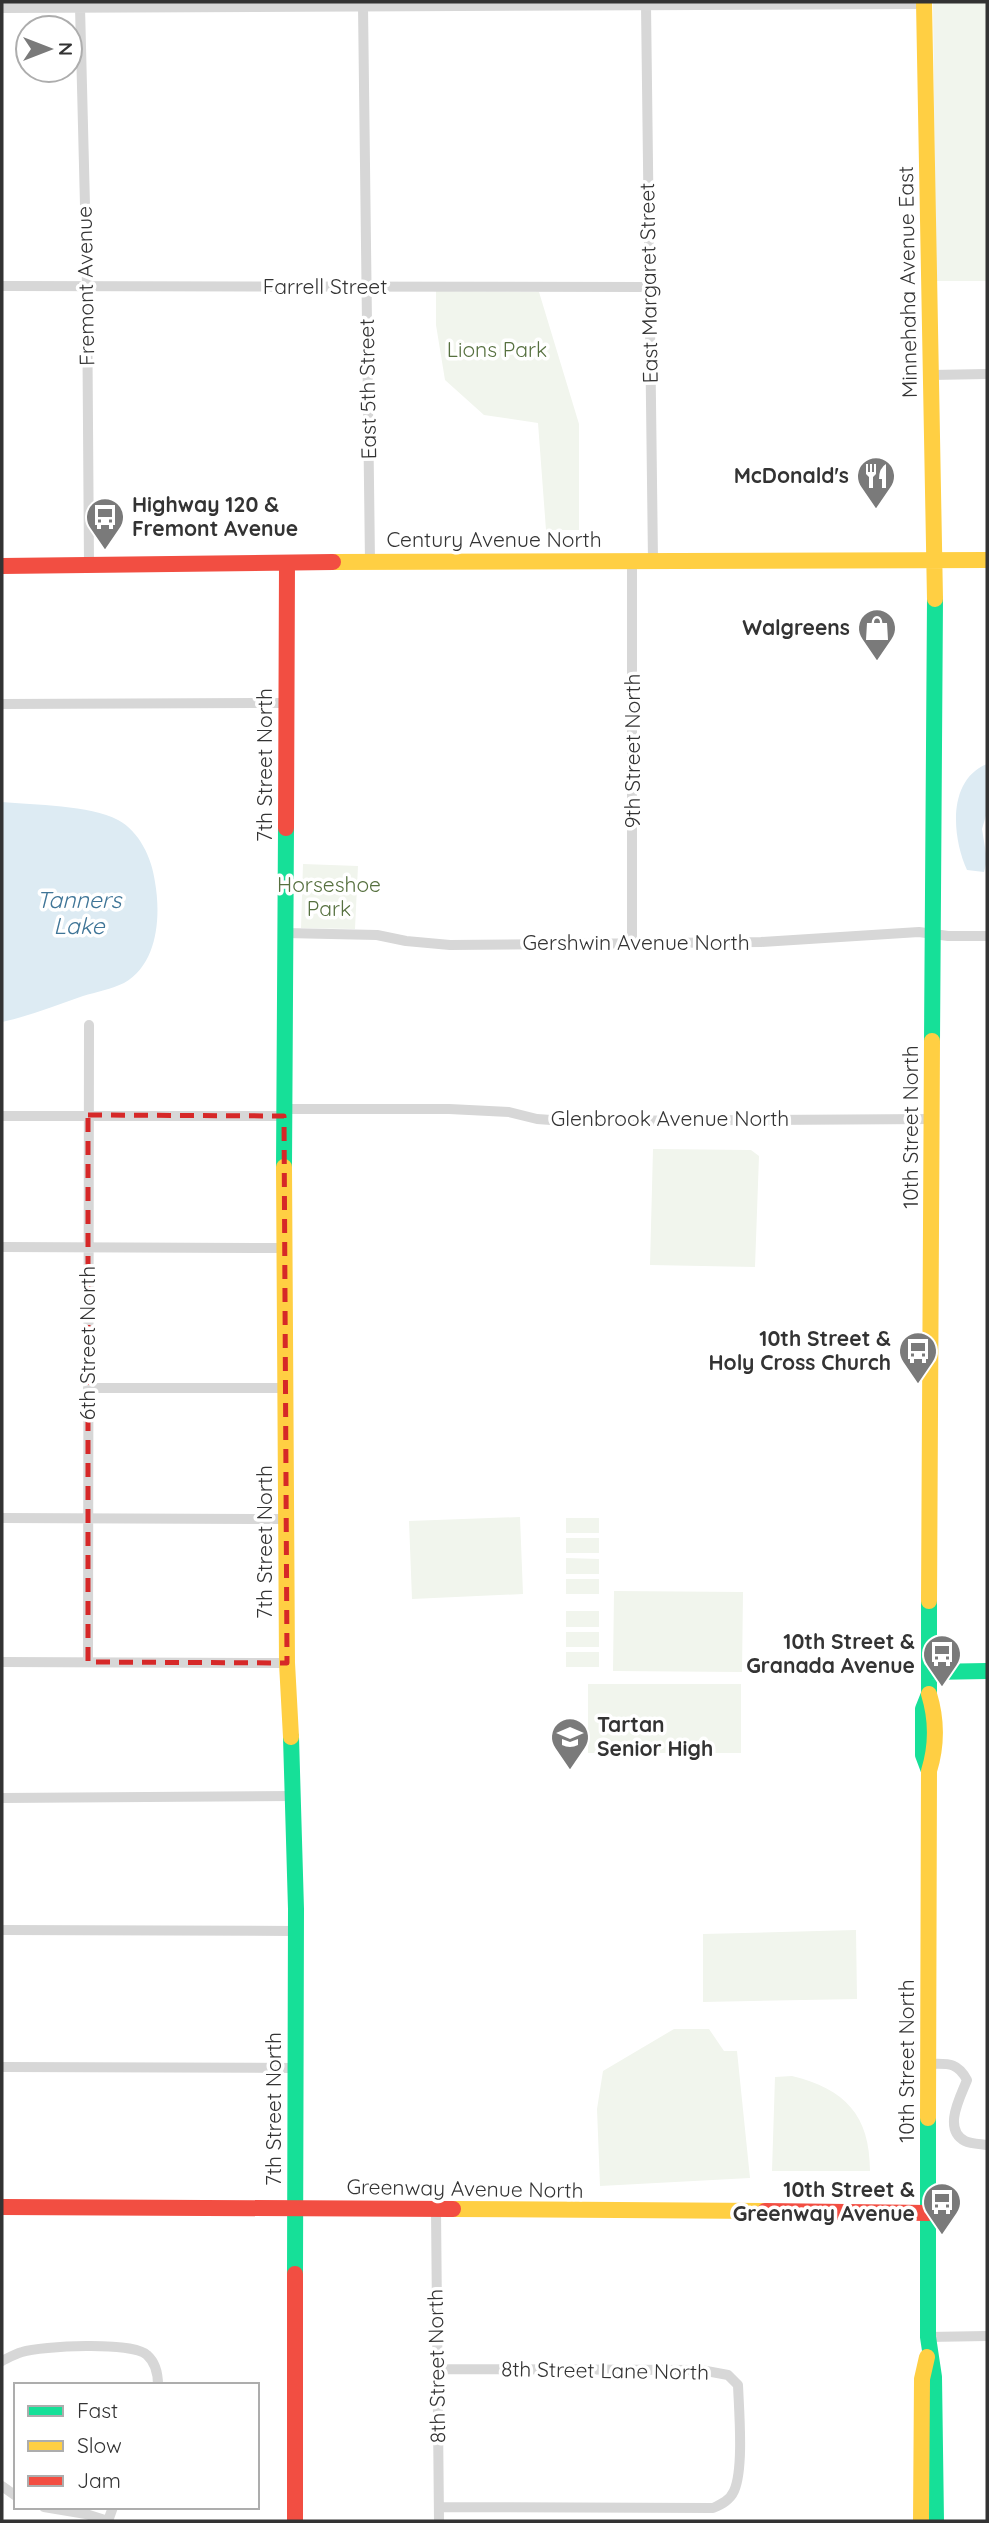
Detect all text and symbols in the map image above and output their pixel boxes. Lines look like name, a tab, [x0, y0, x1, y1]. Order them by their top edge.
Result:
north arrow	[14, 14, 84, 84]
text: N	[54, 42, 78, 56]
street label: Minnehaha Avenue East	[892, 166, 922, 398]
street label: East Margaret Street	[633, 182, 663, 384]
street label: Fremont Avenue	[71, 206, 99, 366]
street label: Farrell Street	[263, 273, 387, 299]
street label: East 5th Street	[353, 318, 381, 460]
park label: Lions Park	[447, 336, 547, 362]
restaurant icon: McDonald's	[855, 455, 897, 510]
place label: McDonald's	[734, 462, 849, 488]
place label: Highway 120 & Fremont Avenue	[132, 491, 298, 541]
bus stop icon: Highway 120 & Fremont Avenue	[84, 496, 126, 551]
street label: Century Avenue North	[386, 526, 602, 552]
shop icon: Walgreens	[856, 607, 898, 662]
place label: Walgreens	[742, 614, 850, 640]
street label: 9th Street North	[619, 674, 645, 828]
street label: 7th Street North	[251, 688, 277, 842]
park label: Horseshoe Park	[277, 871, 381, 921]
water label: Tanners Lake	[37, 885, 124, 940]
street label: Gershwin Avenue North	[522, 929, 750, 955]
street label: 10th Street North	[897, 1045, 923, 1209]
street label: Glenbrook Avenue North	[551, 1105, 789, 1131]
street label: 6th Street North	[74, 1266, 100, 1420]
place label: 10th Street & Holy Cross Church	[709, 1325, 891, 1375]
bus stop icon: 10th Street & Holy Cross Church	[897, 1330, 939, 1385]
street label: 7th Street North	[251, 1465, 277, 1619]
place label: 10th Street & Granada Avenue	[746, 1628, 915, 1678]
bus stop icon: 10th Street & Granada Avenue	[921, 1633, 963, 1688]
place label: Tartan Senior High	[597, 1711, 713, 1761]
school or university icon: Tartan Senior High	[549, 1716, 591, 1771]
street label: 10th Street North	[893, 1979, 919, 2143]
street label: 7th Street North	[260, 2032, 286, 2186]
street label: Greenway Avenue North	[346, 2173, 584, 2203]
place label: 10th Street & Greenway Avenue	[733, 2176, 915, 2226]
bus stop icon: 10th Street & Greenway Avenue	[921, 2181, 963, 2236]
street label: 8th Street North	[422, 2289, 450, 2443]
street label: 8th Street Lane North	[501, 2355, 709, 2385]
legend	[14, 2383, 259, 2509]
text: Fast	[77, 2397, 118, 2423]
text: Slow	[77, 2432, 122, 2458]
text: Jam	[77, 2467, 121, 2493]

